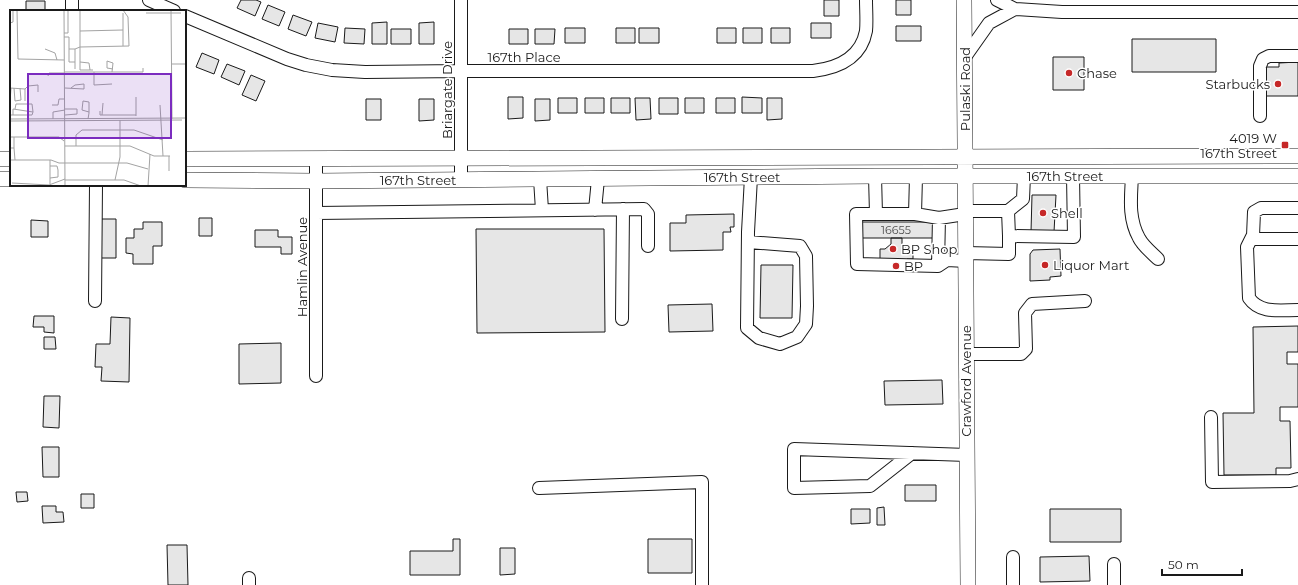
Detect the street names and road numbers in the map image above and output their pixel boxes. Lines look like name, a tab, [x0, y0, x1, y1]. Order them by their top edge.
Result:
street label: Briargate Drive	[439, 41, 455, 139]
street label: Pulaski Road	[957, 47, 973, 131]
street label: 167th Place	[487, 49, 561, 65]
street label: 167th Street	[1027, 168, 1103, 184]
street label: 167th Street	[704, 169, 780, 185]
street label: 167th Street	[380, 172, 456, 188]
street label: Hamlin Avenue	[294, 217, 310, 317]
street label: Crawford Avenue	[958, 325, 974, 437]

